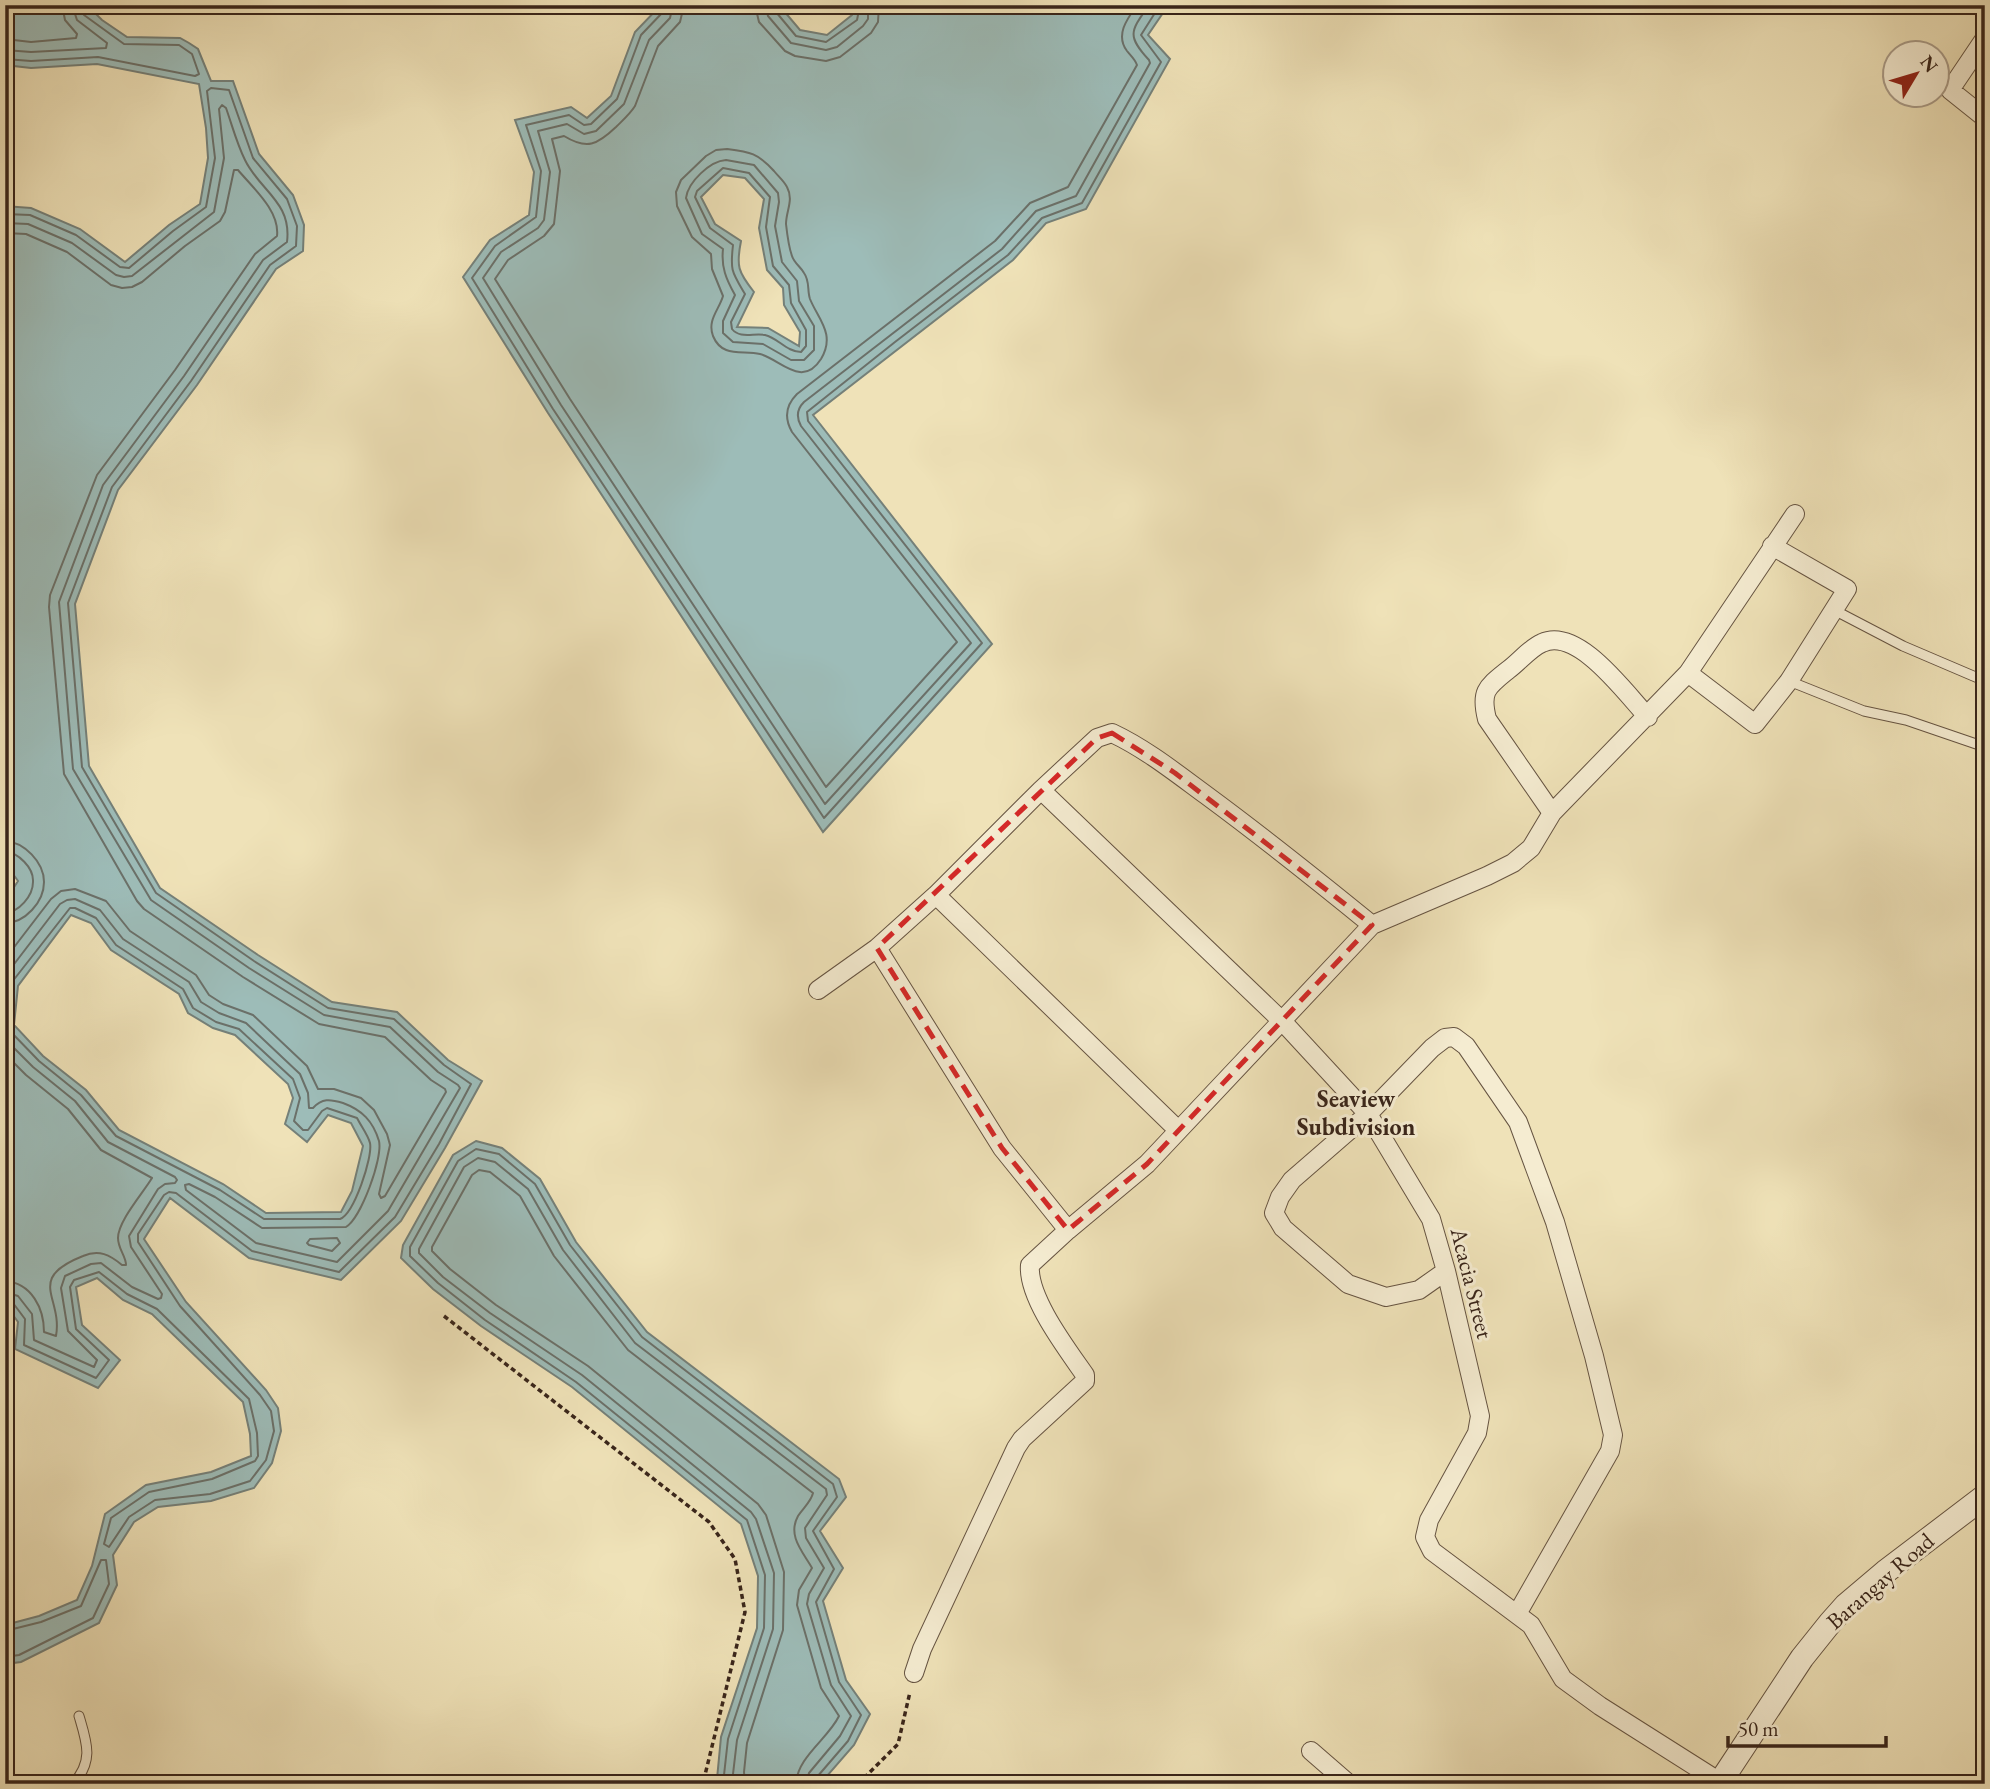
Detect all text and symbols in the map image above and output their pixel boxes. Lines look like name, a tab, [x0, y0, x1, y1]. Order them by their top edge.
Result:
north arrow	[1882, 38, 1952, 108]
text: N	[1914, 50, 1944, 78]
district label: Seaview Subdivision	[1297, 1083, 1416, 1142]
street label: Acacia Street	[1443, 1223, 1500, 1342]
street label: Barangay Road	[1820, 1526, 1940, 1636]
scale bar	[1728, 1705, 1885, 1749]
text: 50 m	[1738, 1715, 1779, 1742]

